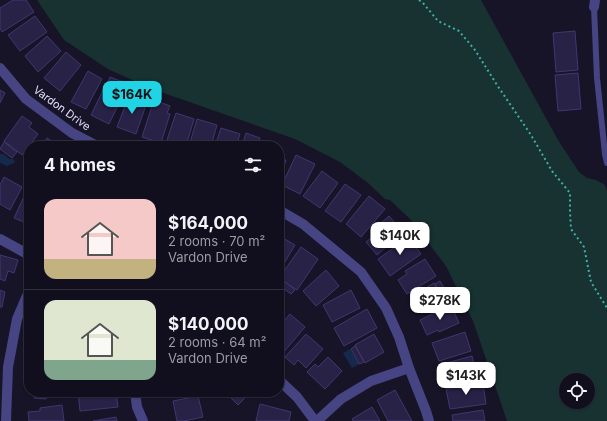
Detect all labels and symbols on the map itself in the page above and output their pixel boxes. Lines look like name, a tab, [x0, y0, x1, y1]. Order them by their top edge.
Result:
pin: $164K	[104, 81, 160, 115]
street label: Vardon Drive	[31, 83, 93, 133]
pin: $140K	[372, 222, 428, 256]
pin: $278K	[412, 287, 468, 321]
pin: $143K	[438, 362, 494, 396]

